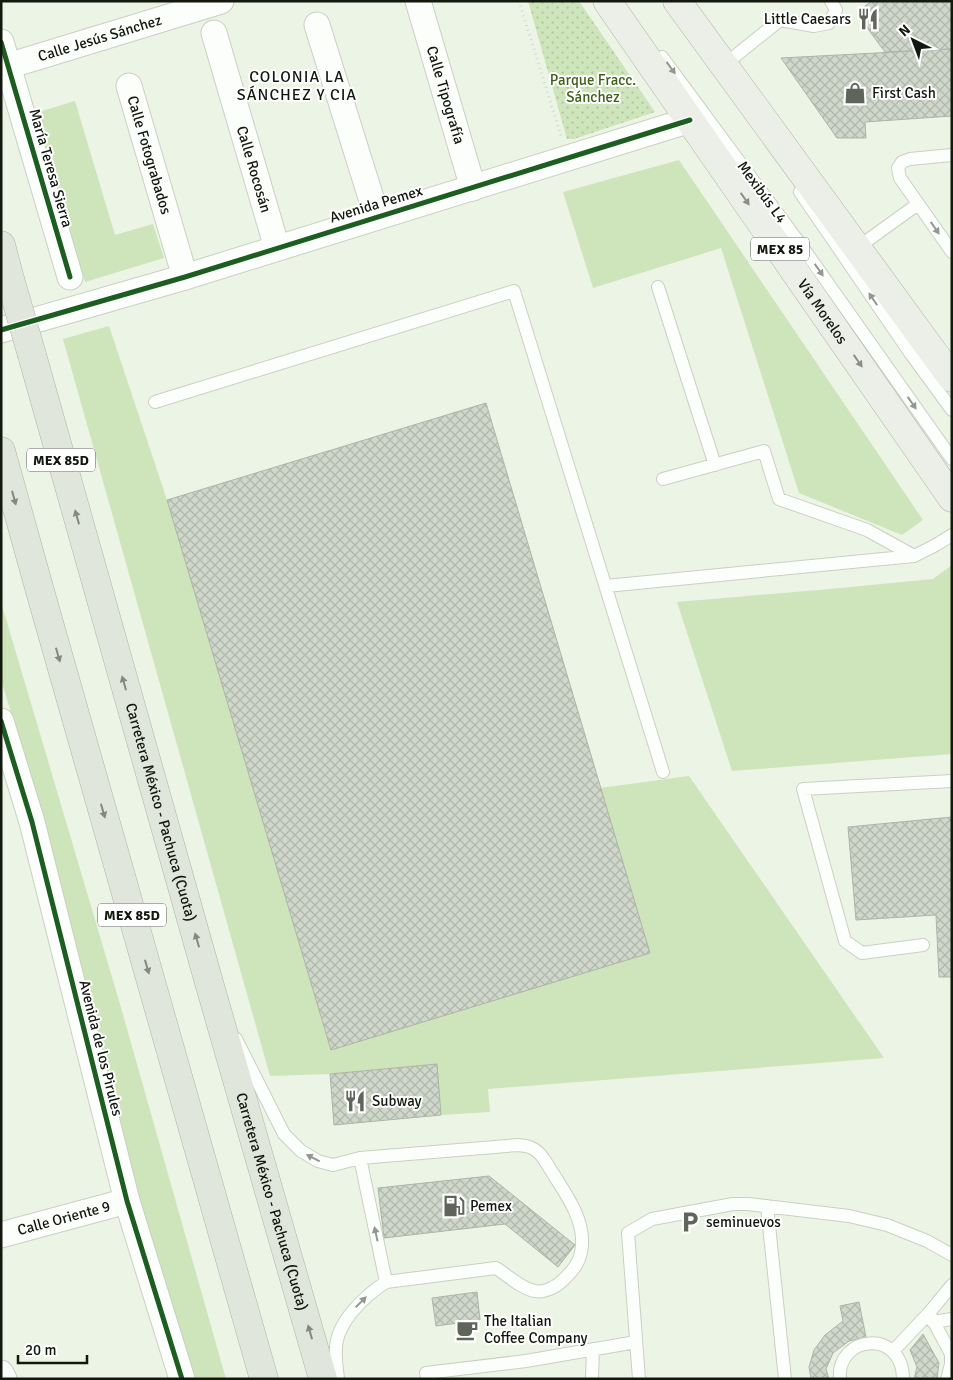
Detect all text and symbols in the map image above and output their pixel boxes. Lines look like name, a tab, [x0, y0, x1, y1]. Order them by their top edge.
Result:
restaurant icon: Little Caesars	[855, 6, 881, 32]
place label: Little Caesars	[764, 10, 851, 28]
street label: Calle Jesús Sánchez	[36, 11, 164, 65]
north arrow	[888, 15, 938, 65]
text: N	[895, 21, 914, 40]
street label: Calle Tipografía	[423, 44, 469, 146]
one-way arrow	[665, 62, 675, 75]
district label: COLONIA LA SÁNCHEZ Y CIA	[237, 67, 357, 105]
park label: Parque Fracc. Sánchez	[550, 71, 636, 106]
shop icon: First Cash	[842, 80, 868, 106]
place label: First Cash	[872, 84, 936, 102]
street label: Calle Fotograbados	[123, 94, 175, 217]
street label: María Teresa Sierra	[25, 107, 77, 229]
street label: Calle Rocosán	[233, 124, 275, 215]
street label: Mexibús L4	[733, 157, 791, 227]
street label: Avenida Pemex	[327, 181, 425, 227]
one-way arrow	[740, 193, 750, 206]
one-way arrow	[930, 221, 940, 235]
road number: MEX 85	[751, 238, 809, 260]
one-way arrow	[813, 263, 824, 276]
street label: Vía Morelos	[794, 276, 852, 348]
one-way arrow	[868, 292, 878, 305]
one-way arrow	[853, 355, 863, 368]
one-way arrow	[907, 396, 917, 410]
road number: MEX 85D	[27, 448, 95, 472]
one-way arrow	[11, 491, 19, 506]
one-way arrow	[73, 510, 81, 525]
one-way arrow	[54, 647, 62, 662]
one-way arrow	[120, 675, 128, 691]
street label: Carretera México - Pachuca (Cuota)	[122, 701, 200, 923]
one-way arrow	[99, 804, 107, 819]
road number: MEX 85D	[98, 904, 166, 926]
one-way arrow	[193, 933, 201, 948]
one-way arrow	[143, 960, 151, 975]
street label: Avenida de los Pirules	[75, 978, 127, 1118]
restaurant icon: Subway	[342, 1088, 368, 1114]
street label: Carretera México - Pachuca (Cuota)	[232, 1091, 312, 1313]
place label: Subway	[372, 1092, 422, 1110]
one-way arrow	[306, 1154, 320, 1162]
fuel station icon: Pemex	[441, 1193, 467, 1219]
street label: Calle Oriente 9	[15, 1197, 112, 1239]
place label: Pemex	[470, 1197, 512, 1215]
parking icon: seminuevos	[677, 1209, 703, 1235]
place label: seminuevos	[706, 1213, 781, 1231]
one-way arrow	[372, 1227, 380, 1242]
one-way arrow	[354, 1296, 366, 1308]
place label: The Italian Coffee Company	[484, 1312, 588, 1347]
cafe icon: The Italian Coffee Company	[454, 1317, 480, 1343]
one-way arrow	[306, 1324, 314, 1339]
scale bar	[18, 1332, 86, 1364]
text: 20 m	[25, 1341, 56, 1359]

